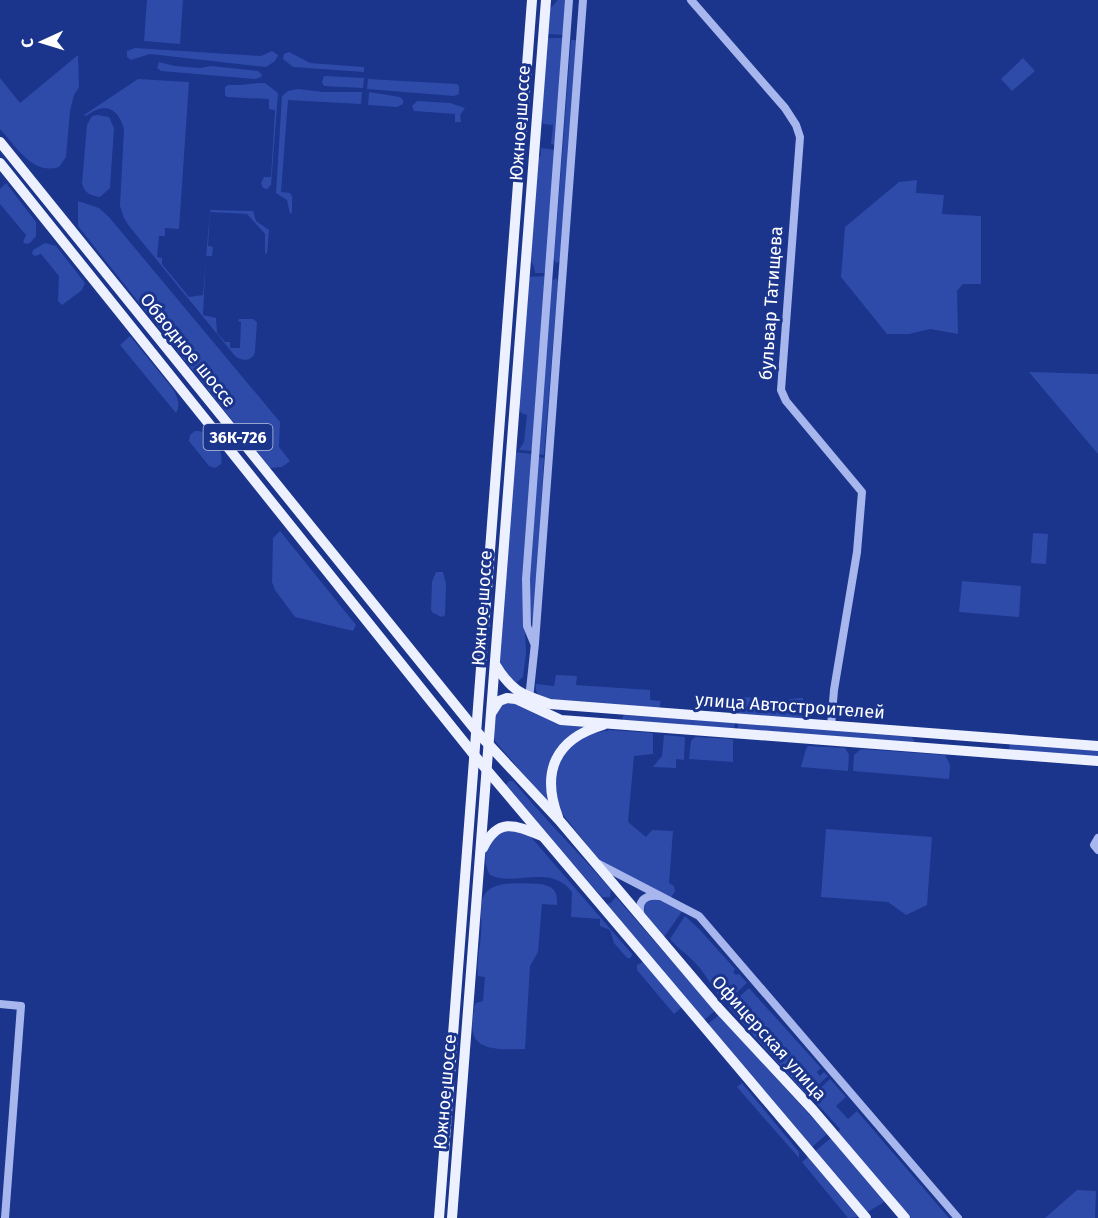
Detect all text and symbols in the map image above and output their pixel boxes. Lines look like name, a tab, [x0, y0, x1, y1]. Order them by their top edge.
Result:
north arrow	[12, 12, 72, 72]
text: С	[18, 37, 37, 48]
street label: Южное шоссе	[505, 64, 535, 182]
street label: бульвар Татищева	[755, 225, 787, 381]
street label: Обводное шоссе	[135, 289, 241, 411]
road number: 36К-726	[204, 424, 272, 450]
street label: Южное шоссе	[467, 549, 497, 667]
street label: улица Автостроителей	[694, 688, 886, 724]
street label: Офицерская улица	[707, 971, 831, 1105]
street label: Южное шоссе	[429, 1033, 461, 1151]

